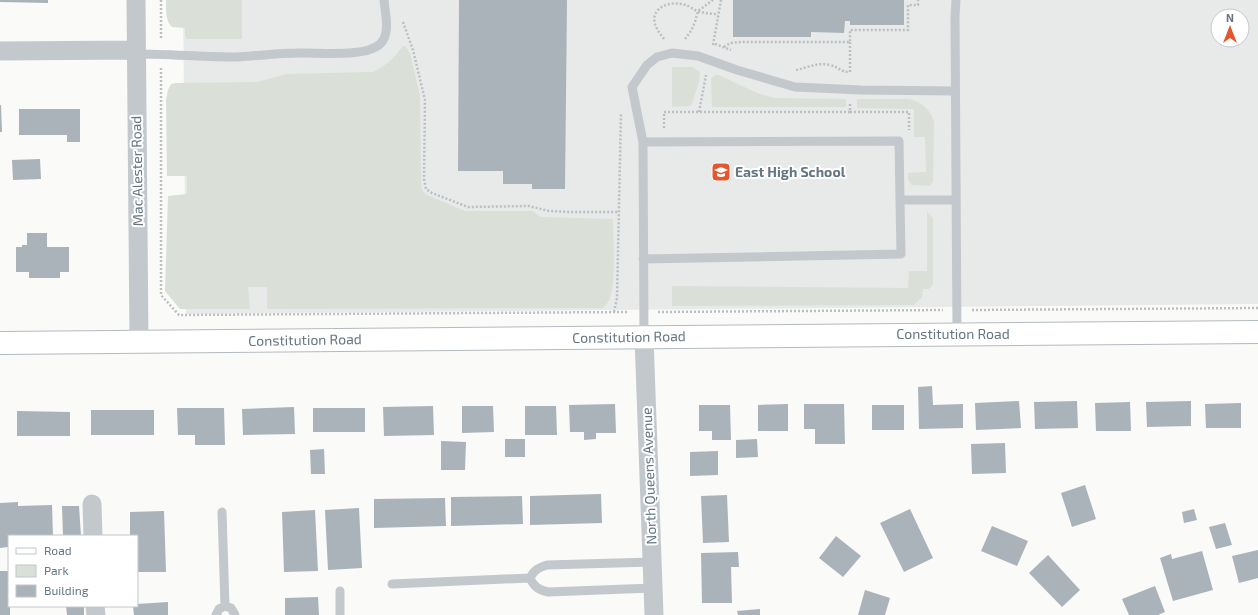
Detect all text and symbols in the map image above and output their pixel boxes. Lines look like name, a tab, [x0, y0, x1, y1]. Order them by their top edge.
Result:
north arrow	[1210, 8, 1250, 48]
text: N	[1226, 11, 1234, 24]
street label: Mac Alester Road	[127, 116, 146, 226]
school or university icon: East High School	[710, 161, 732, 183]
place label: East High School	[735, 163, 846, 180]
street label: Constitution Road	[896, 325, 1010, 342]
street label: Constitution Road	[572, 327, 686, 346]
street label: Constitution Road	[248, 330, 362, 349]
street label: North Queens Avenue	[638, 407, 659, 545]
legend	[8, 535, 138, 607]
text: Road	[44, 543, 72, 557]
text: Park	[44, 563, 69, 577]
text: Building	[44, 583, 89, 597]

